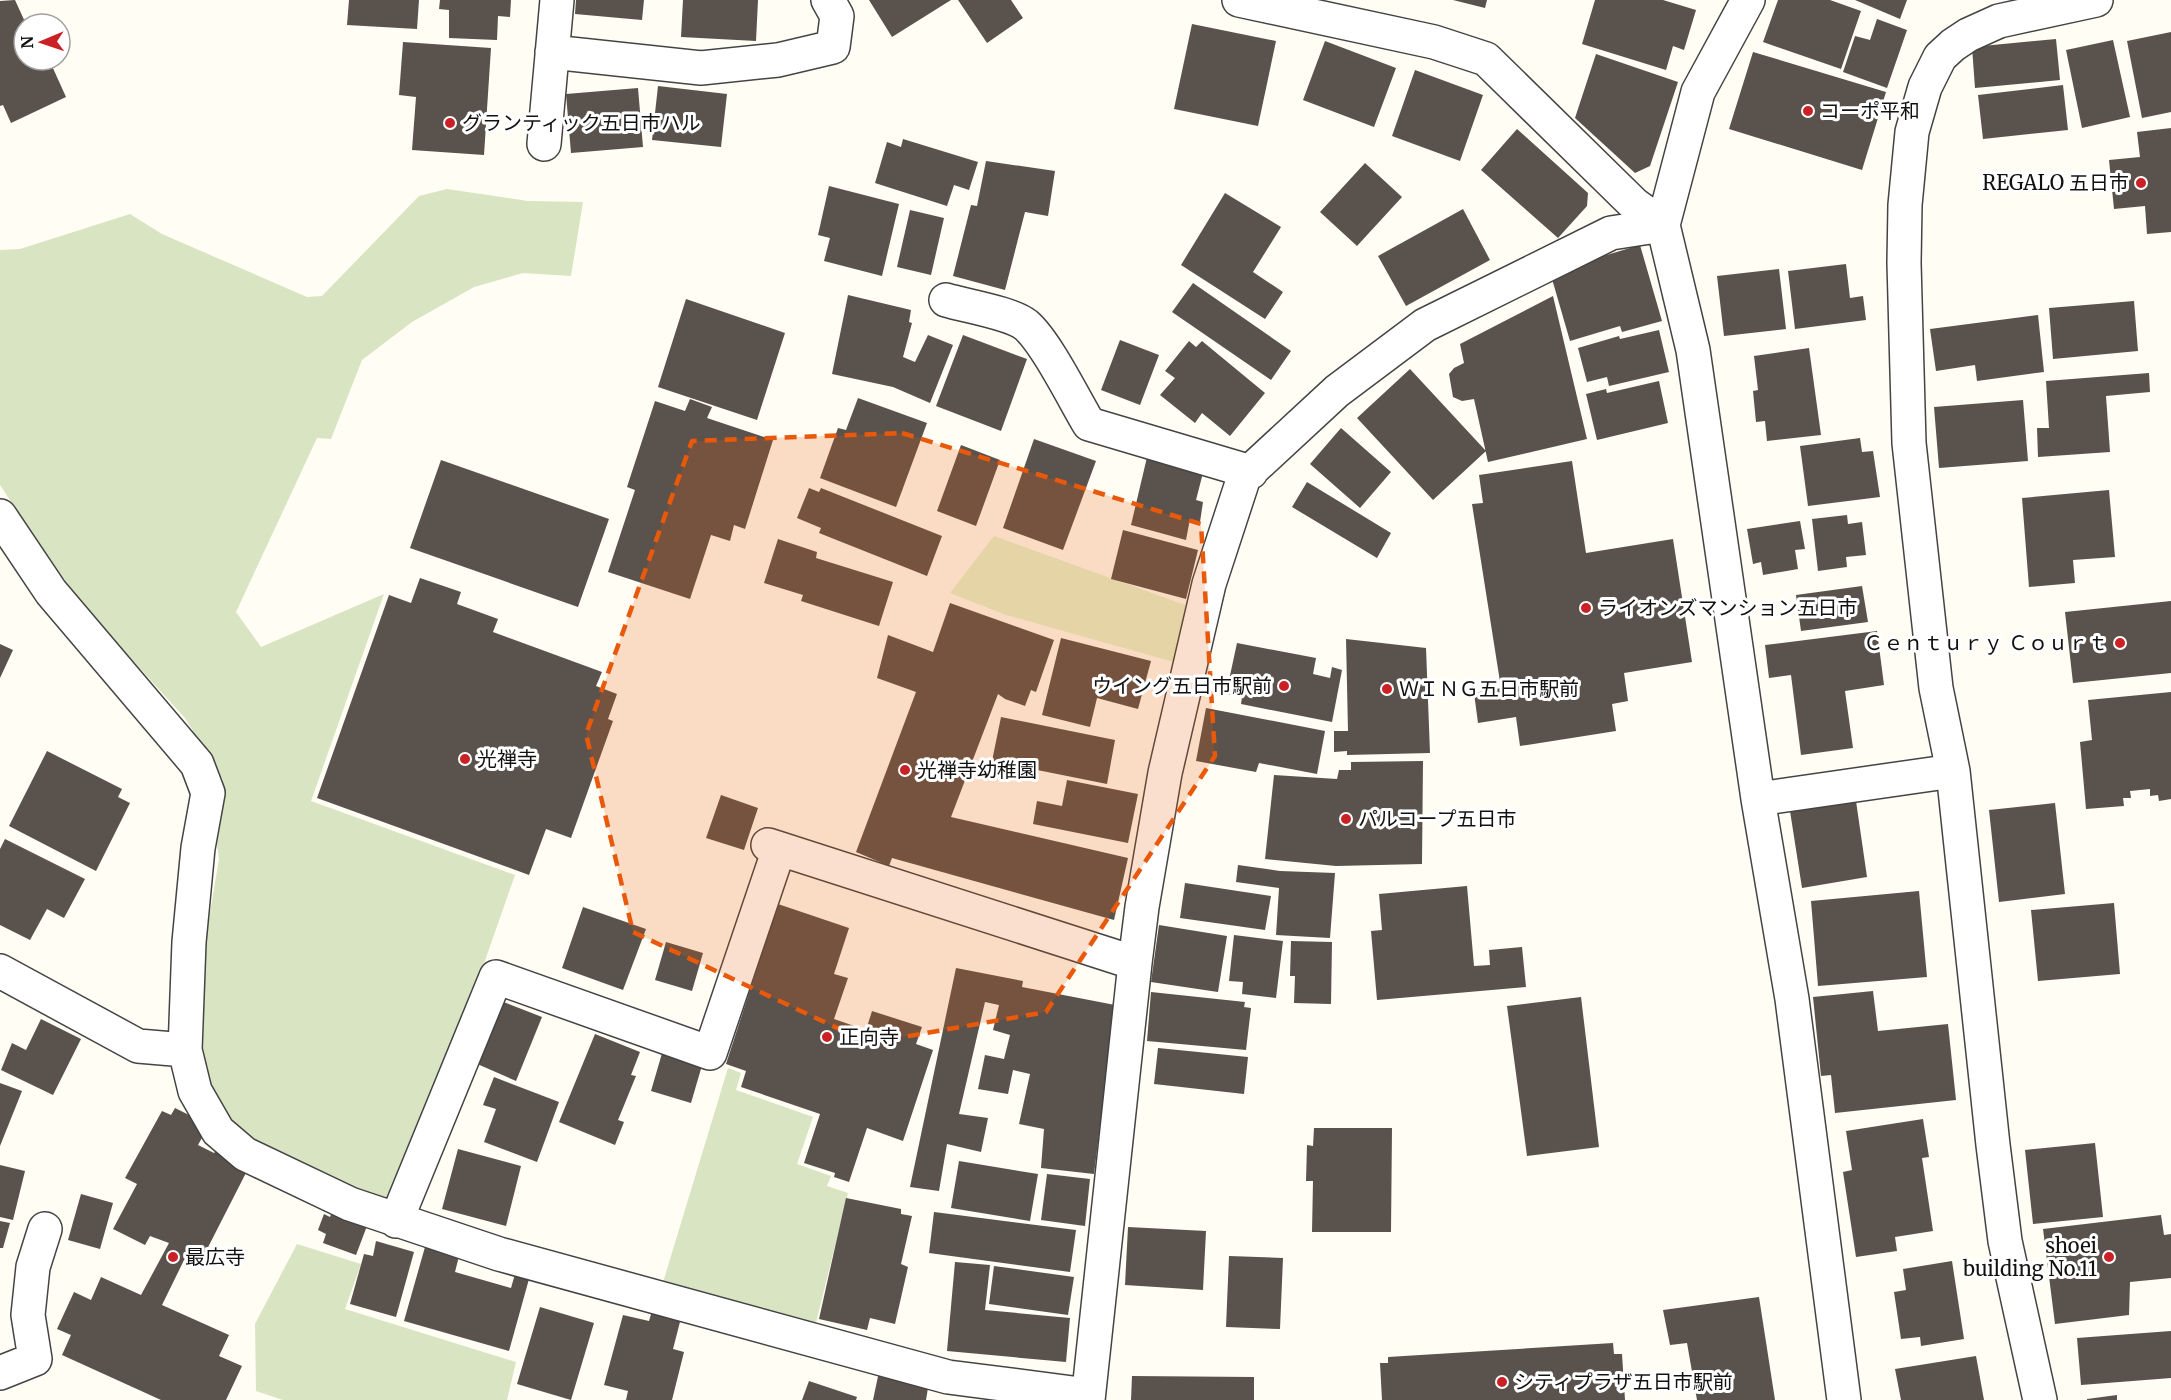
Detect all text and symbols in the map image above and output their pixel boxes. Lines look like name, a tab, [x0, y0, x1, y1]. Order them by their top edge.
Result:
north arrow	[12, 12, 72, 72]
text: N	[17, 35, 37, 49]
place label: コーポ平和	[1820, 98, 1920, 123]
marker: コーポ平和	[1801, 104, 1815, 118]
place label: グランティック五日市ハル	[462, 110, 701, 135]
marker: グランティック五日市ハル	[443, 116, 457, 130]
place label: REGALO 五日市	[1982, 170, 2129, 195]
marker: REGALO 五日市	[2134, 176, 2148, 190]
place label: ライオンズマンション五日市	[1598, 595, 1858, 620]
marker: ライオンズマンション五日市	[1579, 601, 1593, 615]
place label: Ｃｅｎｔｕｒｙ Ｃｏｕｒｔ	[1863, 630, 2108, 655]
marker: Ｃｅｎｔｕｒｙ Ｃｏｕｒｔ	[2113, 636, 2127, 650]
place label: ウイング五日市駅前	[1092, 673, 1272, 698]
place label: ＷＩＮＧ五日市駅前	[1399, 676, 1579, 701]
marker: ウイング五日市駅前	[1277, 679, 1291, 693]
marker: ＷＩＮＧ五日市駅前	[1380, 682, 1394, 696]
place label: 光禅寺	[477, 746, 537, 771]
marker: 光禅寺	[458, 752, 472, 766]
place label: 光禅寺幼稚園	[917, 757, 1037, 782]
marker: 光禅寺幼稚園	[898, 763, 912, 777]
place label: パルコープ五日市	[1358, 806, 1516, 831]
marker: パルコープ五日市	[1339, 812, 1353, 826]
place label: 正向寺	[839, 1024, 899, 1049]
marker: 正向寺	[820, 1030, 834, 1044]
place label: shoei building No.11	[1962, 1233, 2097, 1281]
place label: 最広寺	[185, 1244, 245, 1269]
marker: 最広寺	[166, 1250, 180, 1264]
marker: shoei building No.11	[2102, 1250, 2116, 1264]
place label: シティプラザ五日市駅前	[1514, 1369, 1733, 1394]
marker: シティプラザ五日市駅前	[1495, 1375, 1509, 1389]

